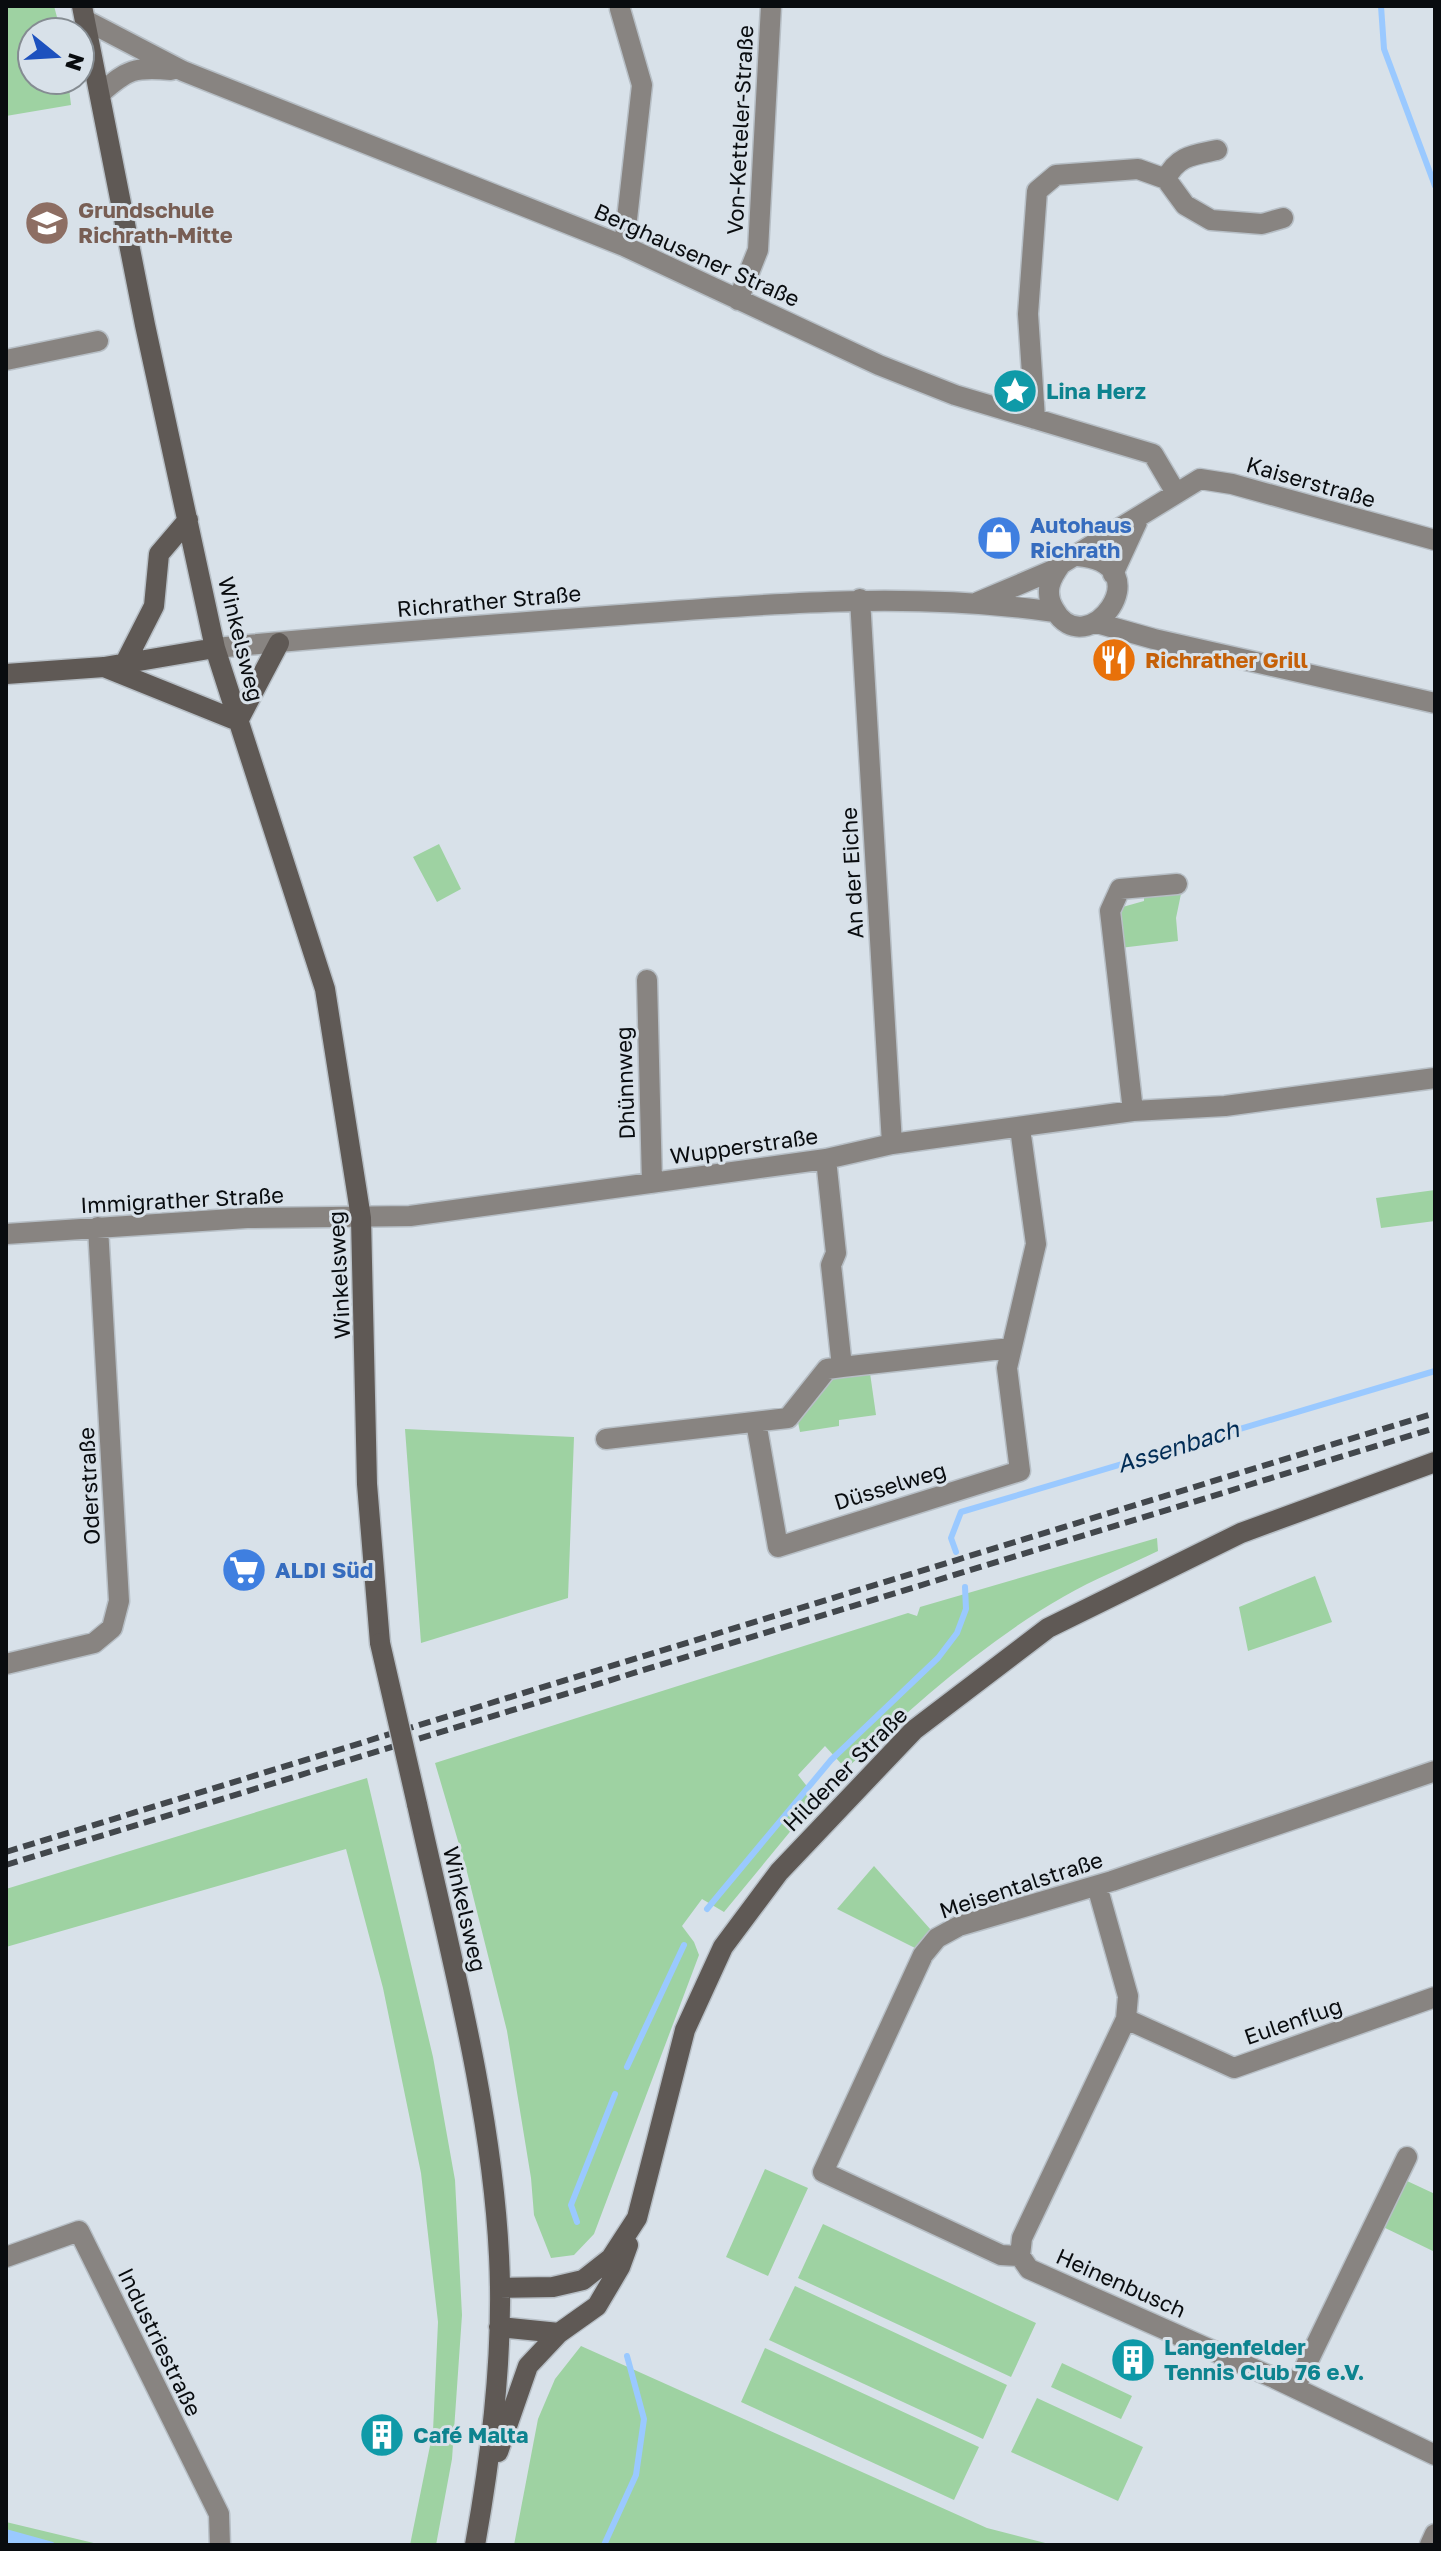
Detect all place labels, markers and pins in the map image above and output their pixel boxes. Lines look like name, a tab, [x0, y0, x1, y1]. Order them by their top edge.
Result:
place label: Grundschule Richrath-Mitte	[78, 196, 233, 248]
school or university icon: Grundschule Richrath-Mitte	[23, 199, 71, 247]
place icon: Lina Herz	[991, 367, 1039, 415]
place label: Lina Herz	[1046, 377, 1146, 404]
place label: Autohaus Richrath	[1030, 511, 1132, 563]
shop icon: Autohaus Richrath	[975, 514, 1023, 562]
restaurant icon: Richrather Grill	[1090, 636, 1138, 684]
place label: Richrather Grill	[1145, 646, 1308, 673]
supermarket icon: ALDI Süd	[220, 1546, 268, 1594]
place label: ALDI Süd	[275, 1556, 373, 1583]
place label: Langenfelder Tennis Club 76 e.V.	[1164, 2333, 1365, 2385]
building icon: Langenfelder Tennis Club 76 e.V.	[1109, 2336, 1157, 2384]
building icon: Café Malta	[358, 2411, 406, 2459]
place label: Café Malta	[413, 2421, 529, 2448]

